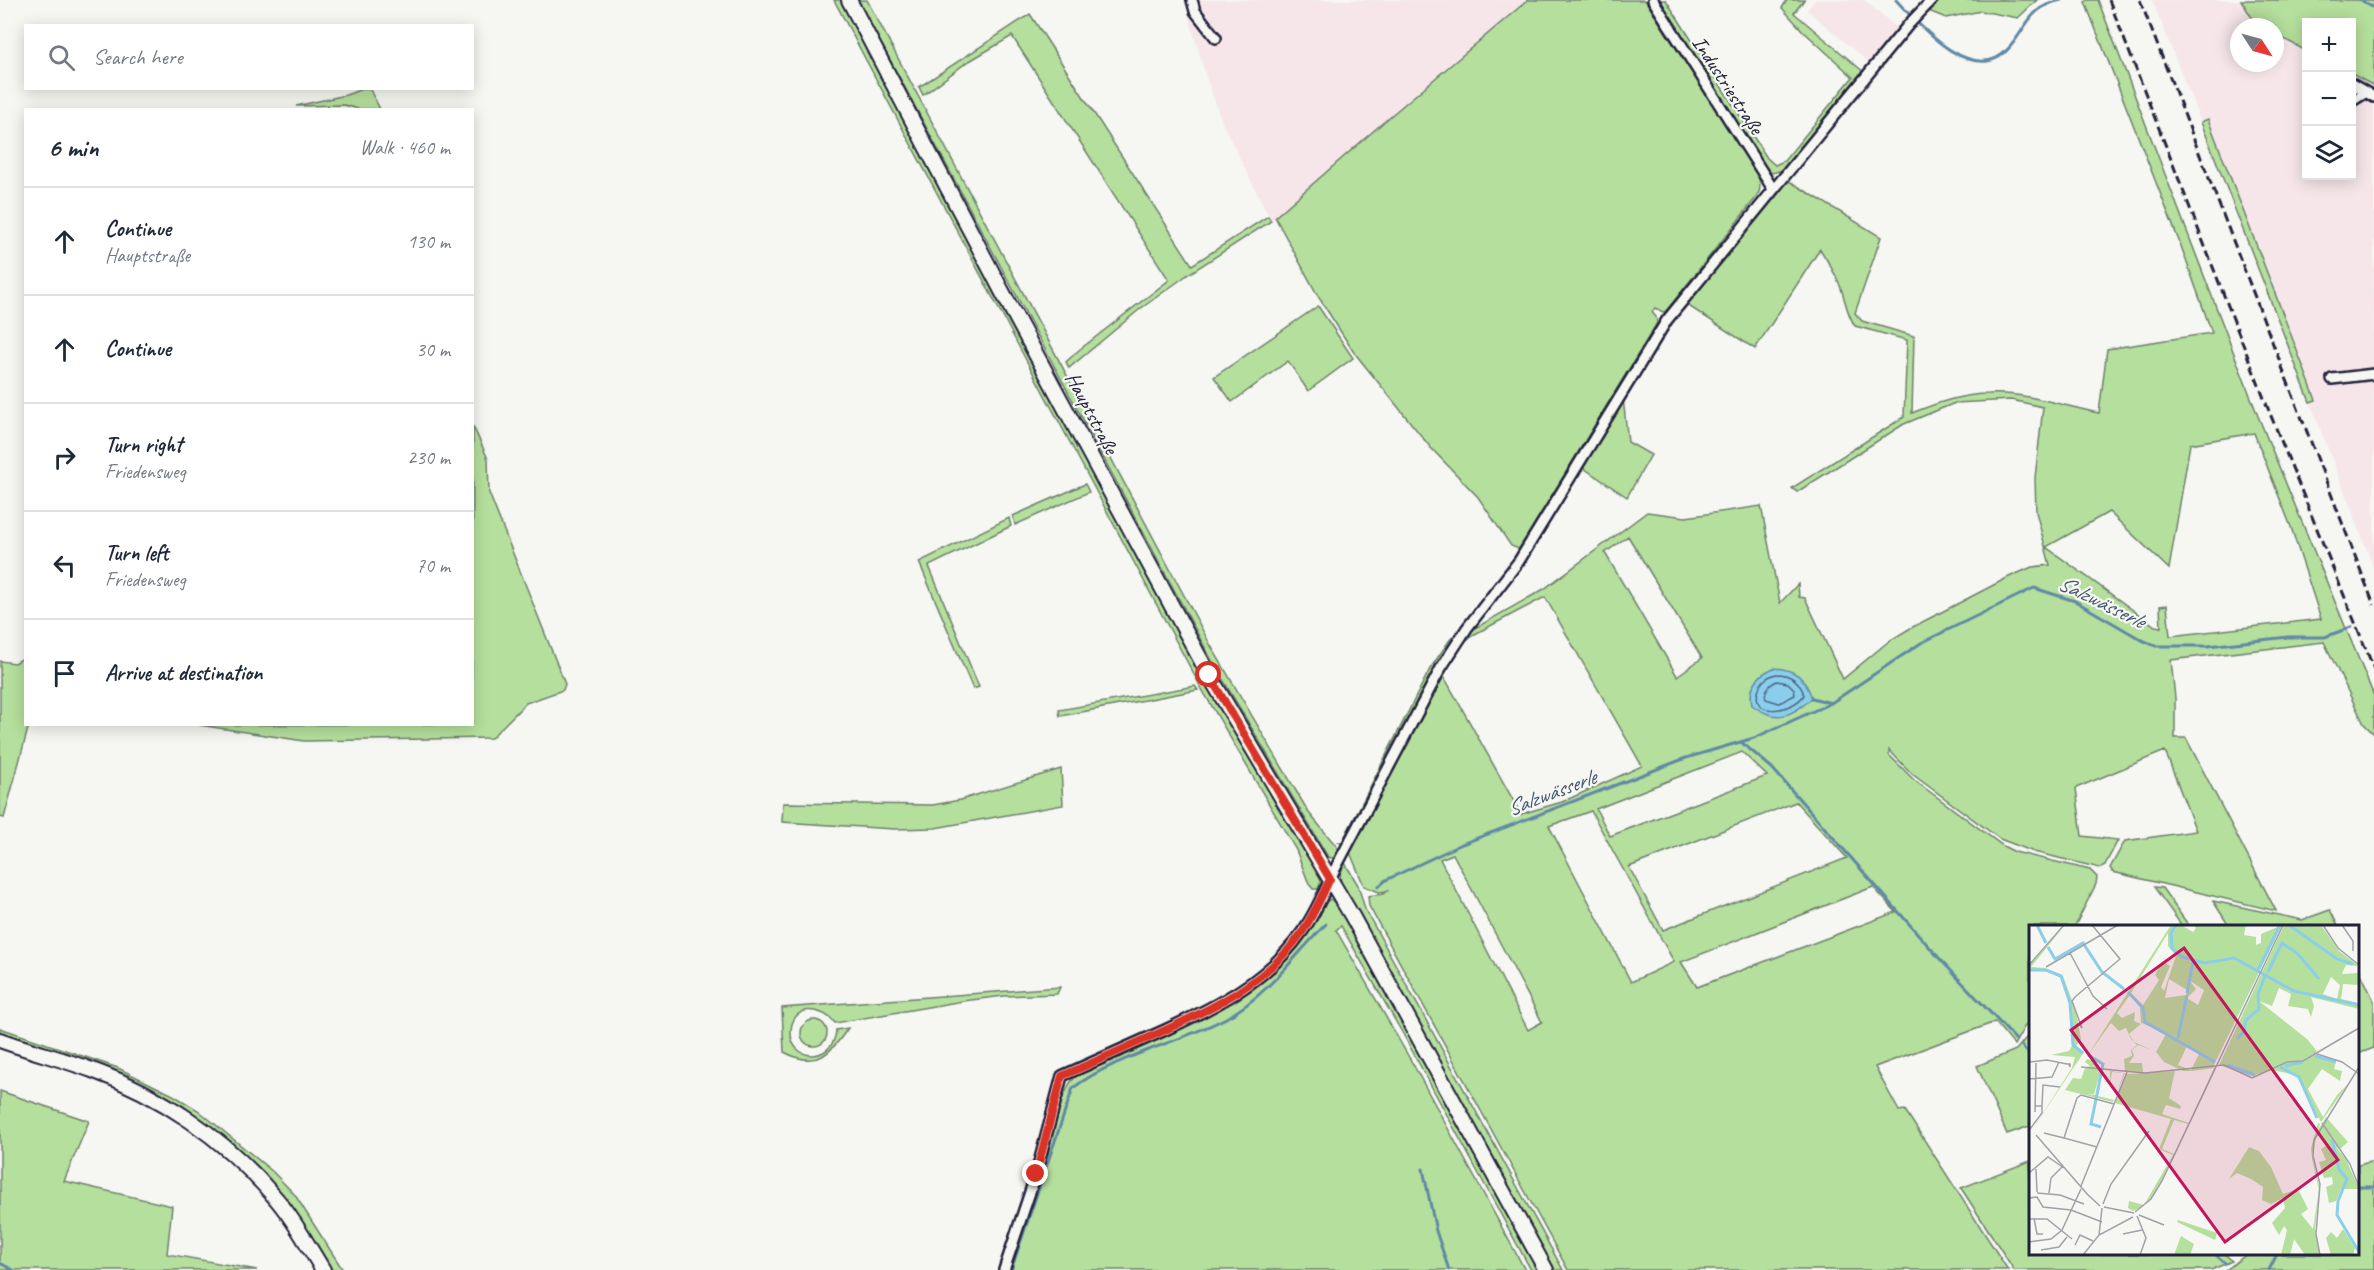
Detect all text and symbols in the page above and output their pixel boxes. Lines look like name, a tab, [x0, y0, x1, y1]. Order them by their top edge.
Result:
north arrow	[2230, 18, 2284, 72]
map controls	[2302, 18, 2356, 180]
button: +	[2302, 18, 2356, 72]
search box	[24, 24, 474, 90]
street label: Industriestraße	[1687, 31, 1771, 141]
icon: search	[45, 41, 78, 74]
text: Search here	[93, 43, 183, 71]
button: −	[2302, 72, 2356, 126]
button: layers	[2302, 126, 2356, 180]
text: 6 min	[48, 131, 98, 164]
text: Walk · 460 m	[360, 135, 450, 160]
text: Continue	[105, 215, 171, 243]
icon: ahead	[48, 225, 81, 258]
text: 130 m	[407, 229, 450, 254]
text: Hauptstraße	[105, 243, 190, 268]
icon: ahead	[48, 333, 81, 366]
text: Continue	[105, 335, 171, 363]
text: 30 m	[416, 337, 450, 362]
street label: Hauptstraße	[1060, 368, 1125, 460]
text: Turn right	[105, 431, 182, 459]
icon: right	[48, 441, 81, 474]
text: 230 m	[407, 445, 450, 470]
text: Friedensweg	[105, 459, 186, 484]
text: Turn left	[105, 539, 169, 567]
icon: left	[48, 549, 81, 582]
text: 70 m	[416, 553, 450, 578]
text: Friedensweg	[105, 567, 186, 592]
water label: Salzwässerle	[2054, 569, 2153, 636]
icon: arrive	[48, 657, 81, 690]
text: Arrive at destination	[105, 659, 262, 687]
route start	[1195, 661, 1221, 687]
water label: Salzwässerle	[1503, 762, 1603, 823]
inset map	[2029, 925, 2359, 1255]
route end	[1022, 1160, 1048, 1186]

